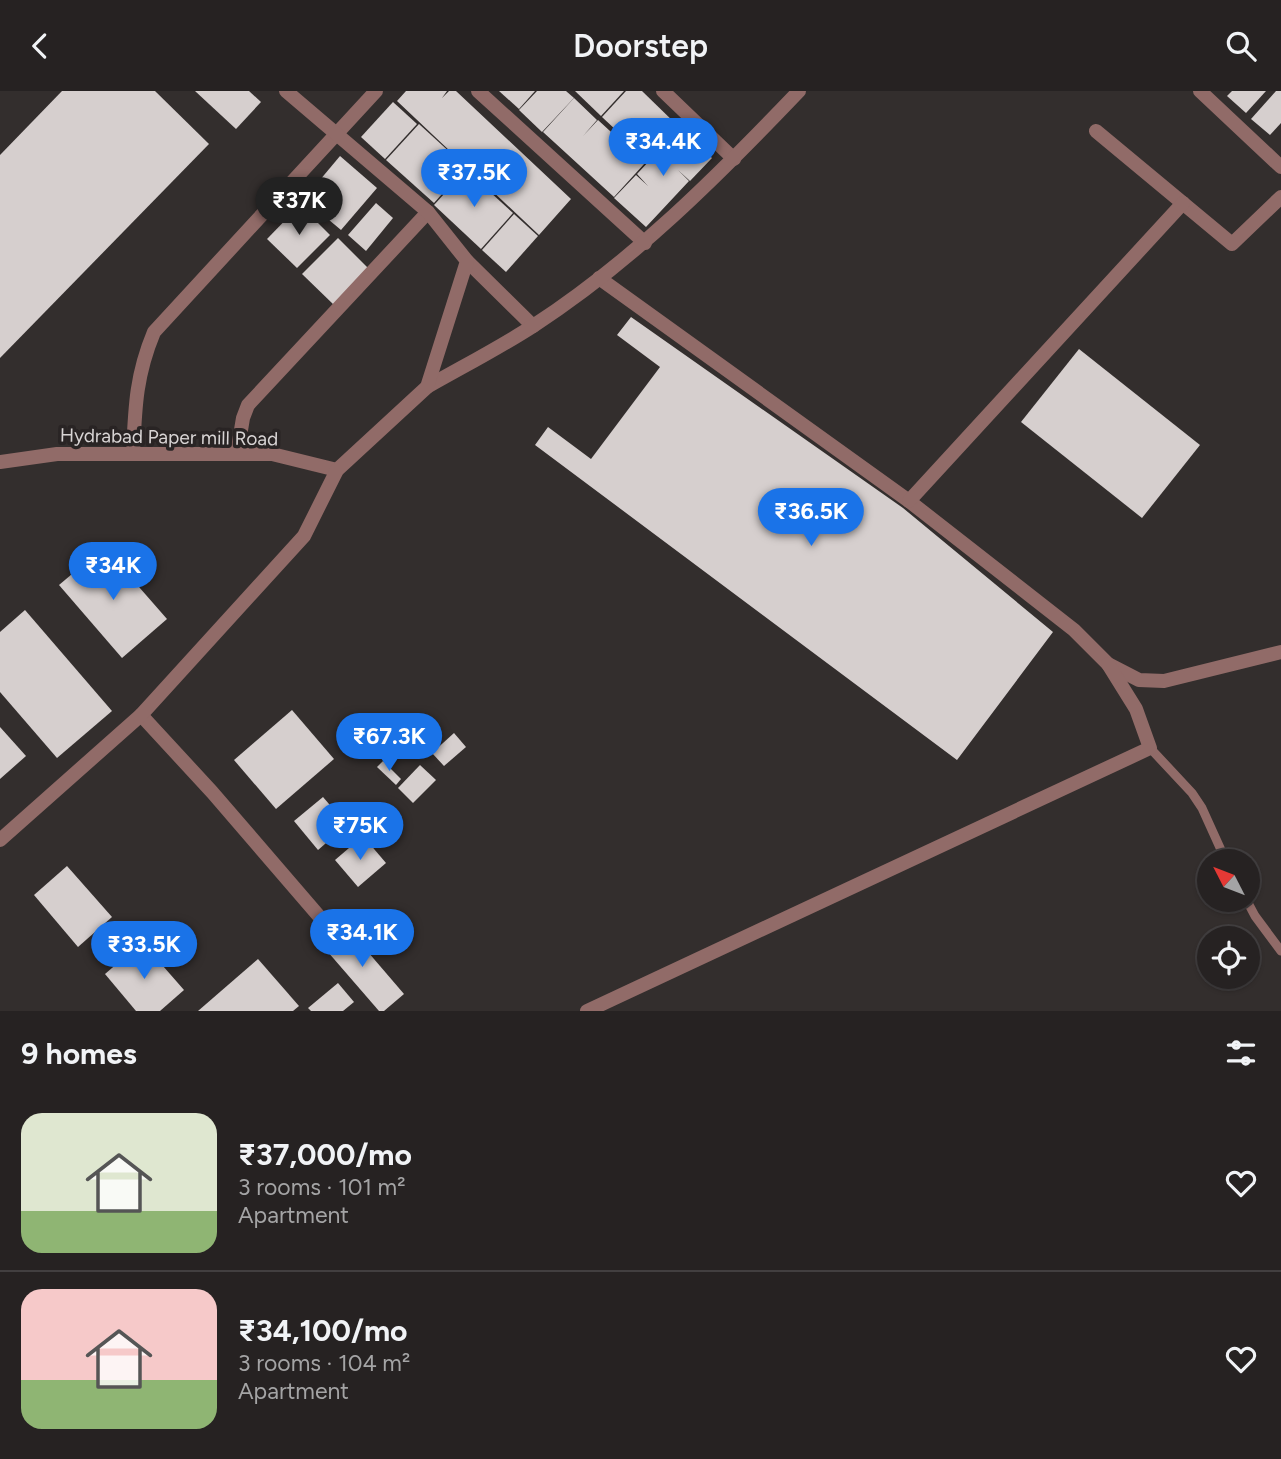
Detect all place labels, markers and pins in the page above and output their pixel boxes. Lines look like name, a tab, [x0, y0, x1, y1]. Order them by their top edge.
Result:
pin: ₹34.4K	[606, 119, 720, 178]
pin: ₹37.5K	[417, 149, 531, 209]
pin: ₹37K	[258, 177, 340, 237]
pin: ₹36.5K	[754, 489, 868, 548]
pin: ₹34K	[72, 543, 154, 602]
pin: ₹67.3K	[332, 713, 446, 773]
pin: ₹75K	[319, 803, 401, 862]
pin: ₹34.1K	[305, 909, 419, 969]
pin: ₹33.5K	[87, 921, 201, 981]

